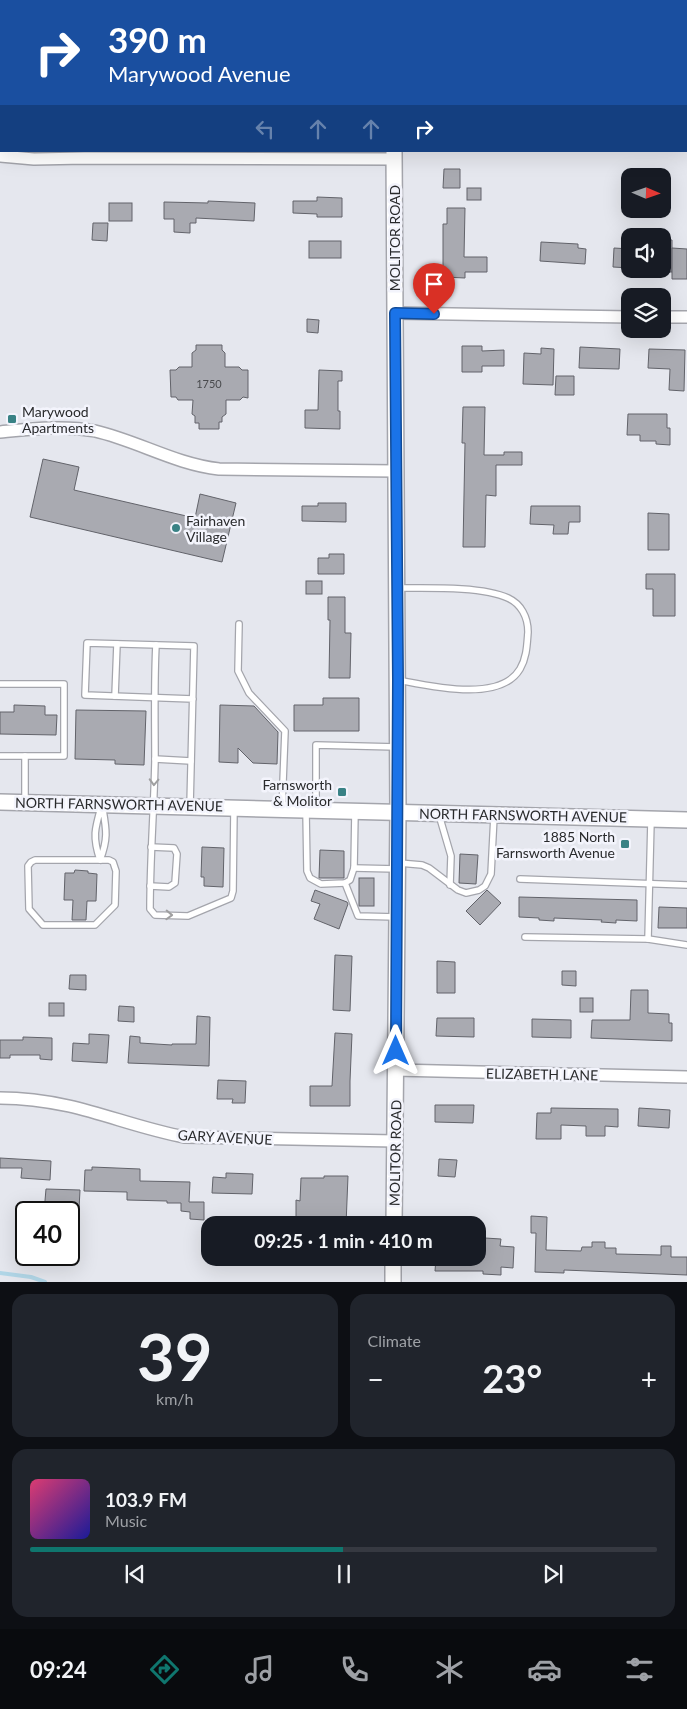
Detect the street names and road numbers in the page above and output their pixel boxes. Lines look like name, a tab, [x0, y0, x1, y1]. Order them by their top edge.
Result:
street label: MOLITOR ROAD	[386, 185, 403, 291]
street label: NORTH FARNSWORTH AVENUE	[15, 794, 223, 814]
street label: NORTH FARNSWORTH AVENUE	[419, 805, 627, 825]
street label: ELIZABETH LANE	[486, 1065, 598, 1083]
street label: MOLITOR ROAD	[386, 1100, 404, 1206]
street label: GARY AVENUE	[177, 1126, 273, 1148]

